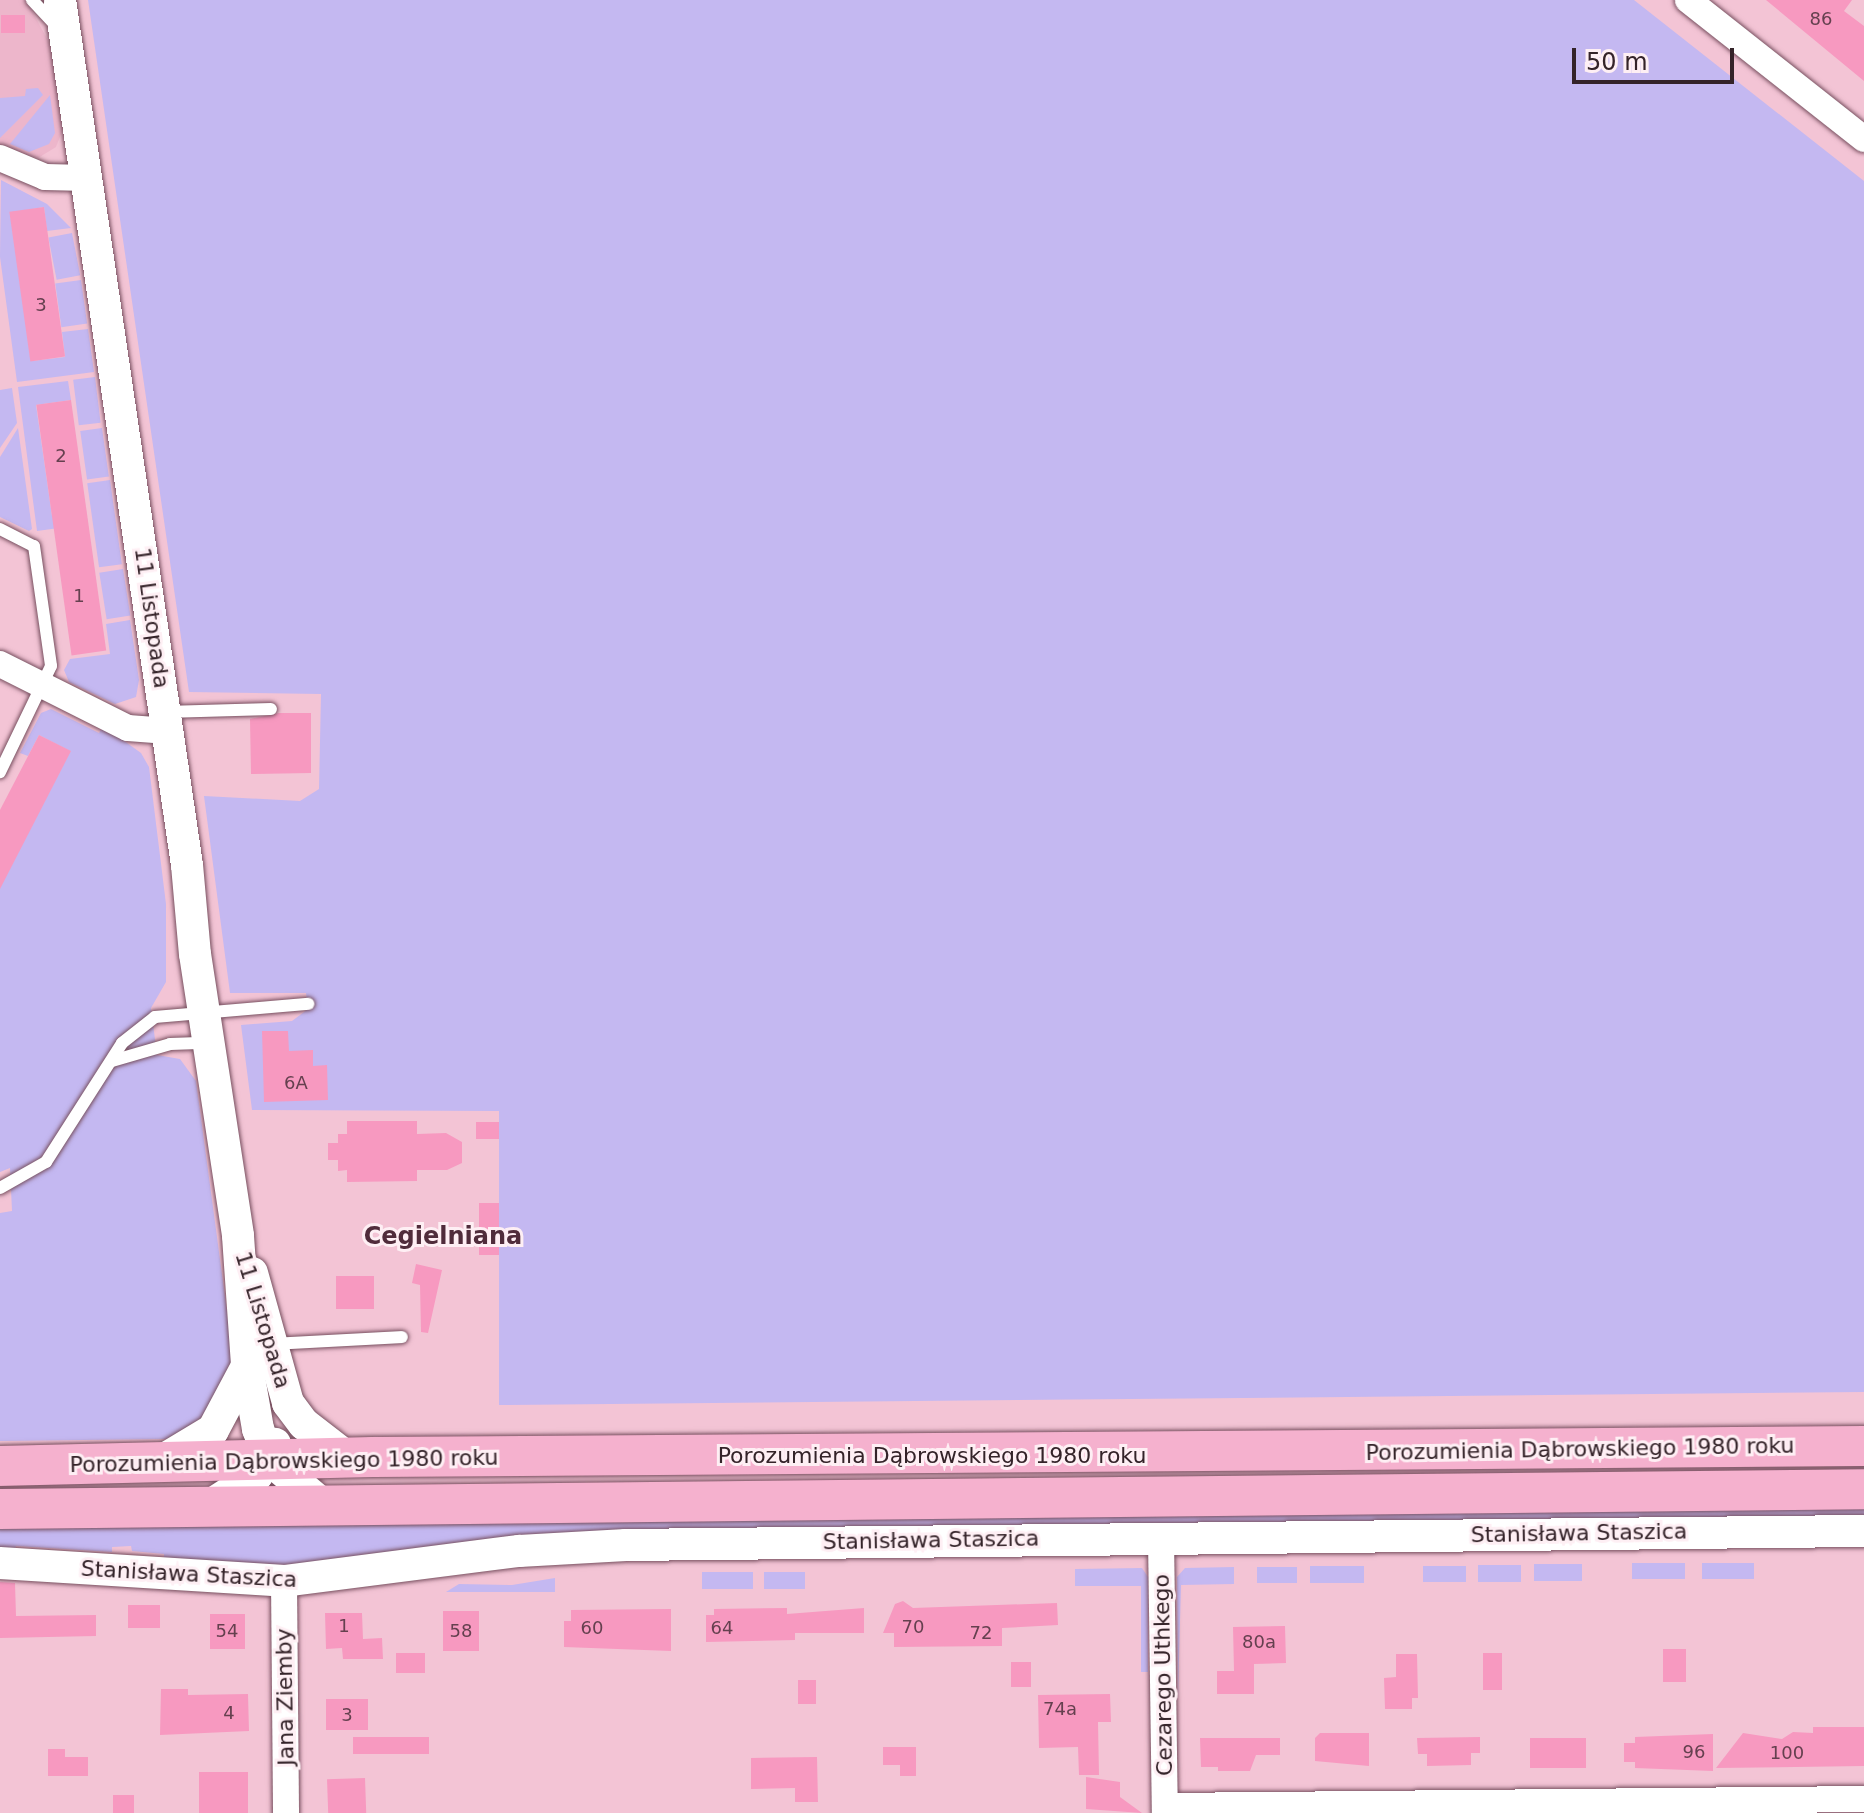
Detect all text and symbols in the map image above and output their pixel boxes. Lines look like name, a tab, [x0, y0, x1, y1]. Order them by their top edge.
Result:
house number: 86	[1810, 8, 1832, 30]
scale bar	[1576, 32, 1738, 82]
text: 50 m	[1586, 48, 1648, 76]
house number: 3	[35, 294, 47, 316]
house number: 2	[55, 445, 67, 467]
street label: 11 Listopada	[129, 546, 175, 690]
house number: 1	[73, 585, 85, 607]
house number: 6A	[284, 1072, 308, 1094]
district label: Cegielniana	[364, 1223, 522, 1251]
street label: 11 Listopada	[230, 1248, 296, 1392]
street label: Porozumienia Dąbrowskiego 1980 roku	[1365, 1432, 1795, 1466]
street label: Porozumienia Dąbrowskiego 1980 roku	[718, 1443, 1146, 1469]
street label: Porozumienia Dąbrowskiego 1980 roku	[69, 1444, 499, 1478]
street label: Stanisława Staszica	[1471, 1518, 1687, 1548]
street label: Stanisława Staszica	[823, 1525, 1039, 1555]
street label: Stanisława Staszica	[80, 1555, 298, 1593]
street label: Cezarego Uthkego	[1148, 1574, 1178, 1776]
house number: 1	[338, 1615, 350, 1637]
house number: 70	[902, 1616, 924, 1638]
house number: 60	[581, 1617, 603, 1639]
house number: 64	[711, 1617, 733, 1639]
house number: 54	[216, 1620, 238, 1642]
house number: 58	[450, 1620, 472, 1642]
house number: 72	[970, 1622, 992, 1644]
street label: Jana Ziemby	[271, 1628, 299, 1766]
house number: 80a	[1242, 1631, 1276, 1653]
house number: 74a	[1043, 1698, 1077, 1720]
house number: 4	[223, 1702, 235, 1724]
house number: 3	[341, 1704, 353, 1726]
house number: 96	[1683, 1741, 1705, 1763]
house number: 100	[1770, 1742, 1804, 1764]

